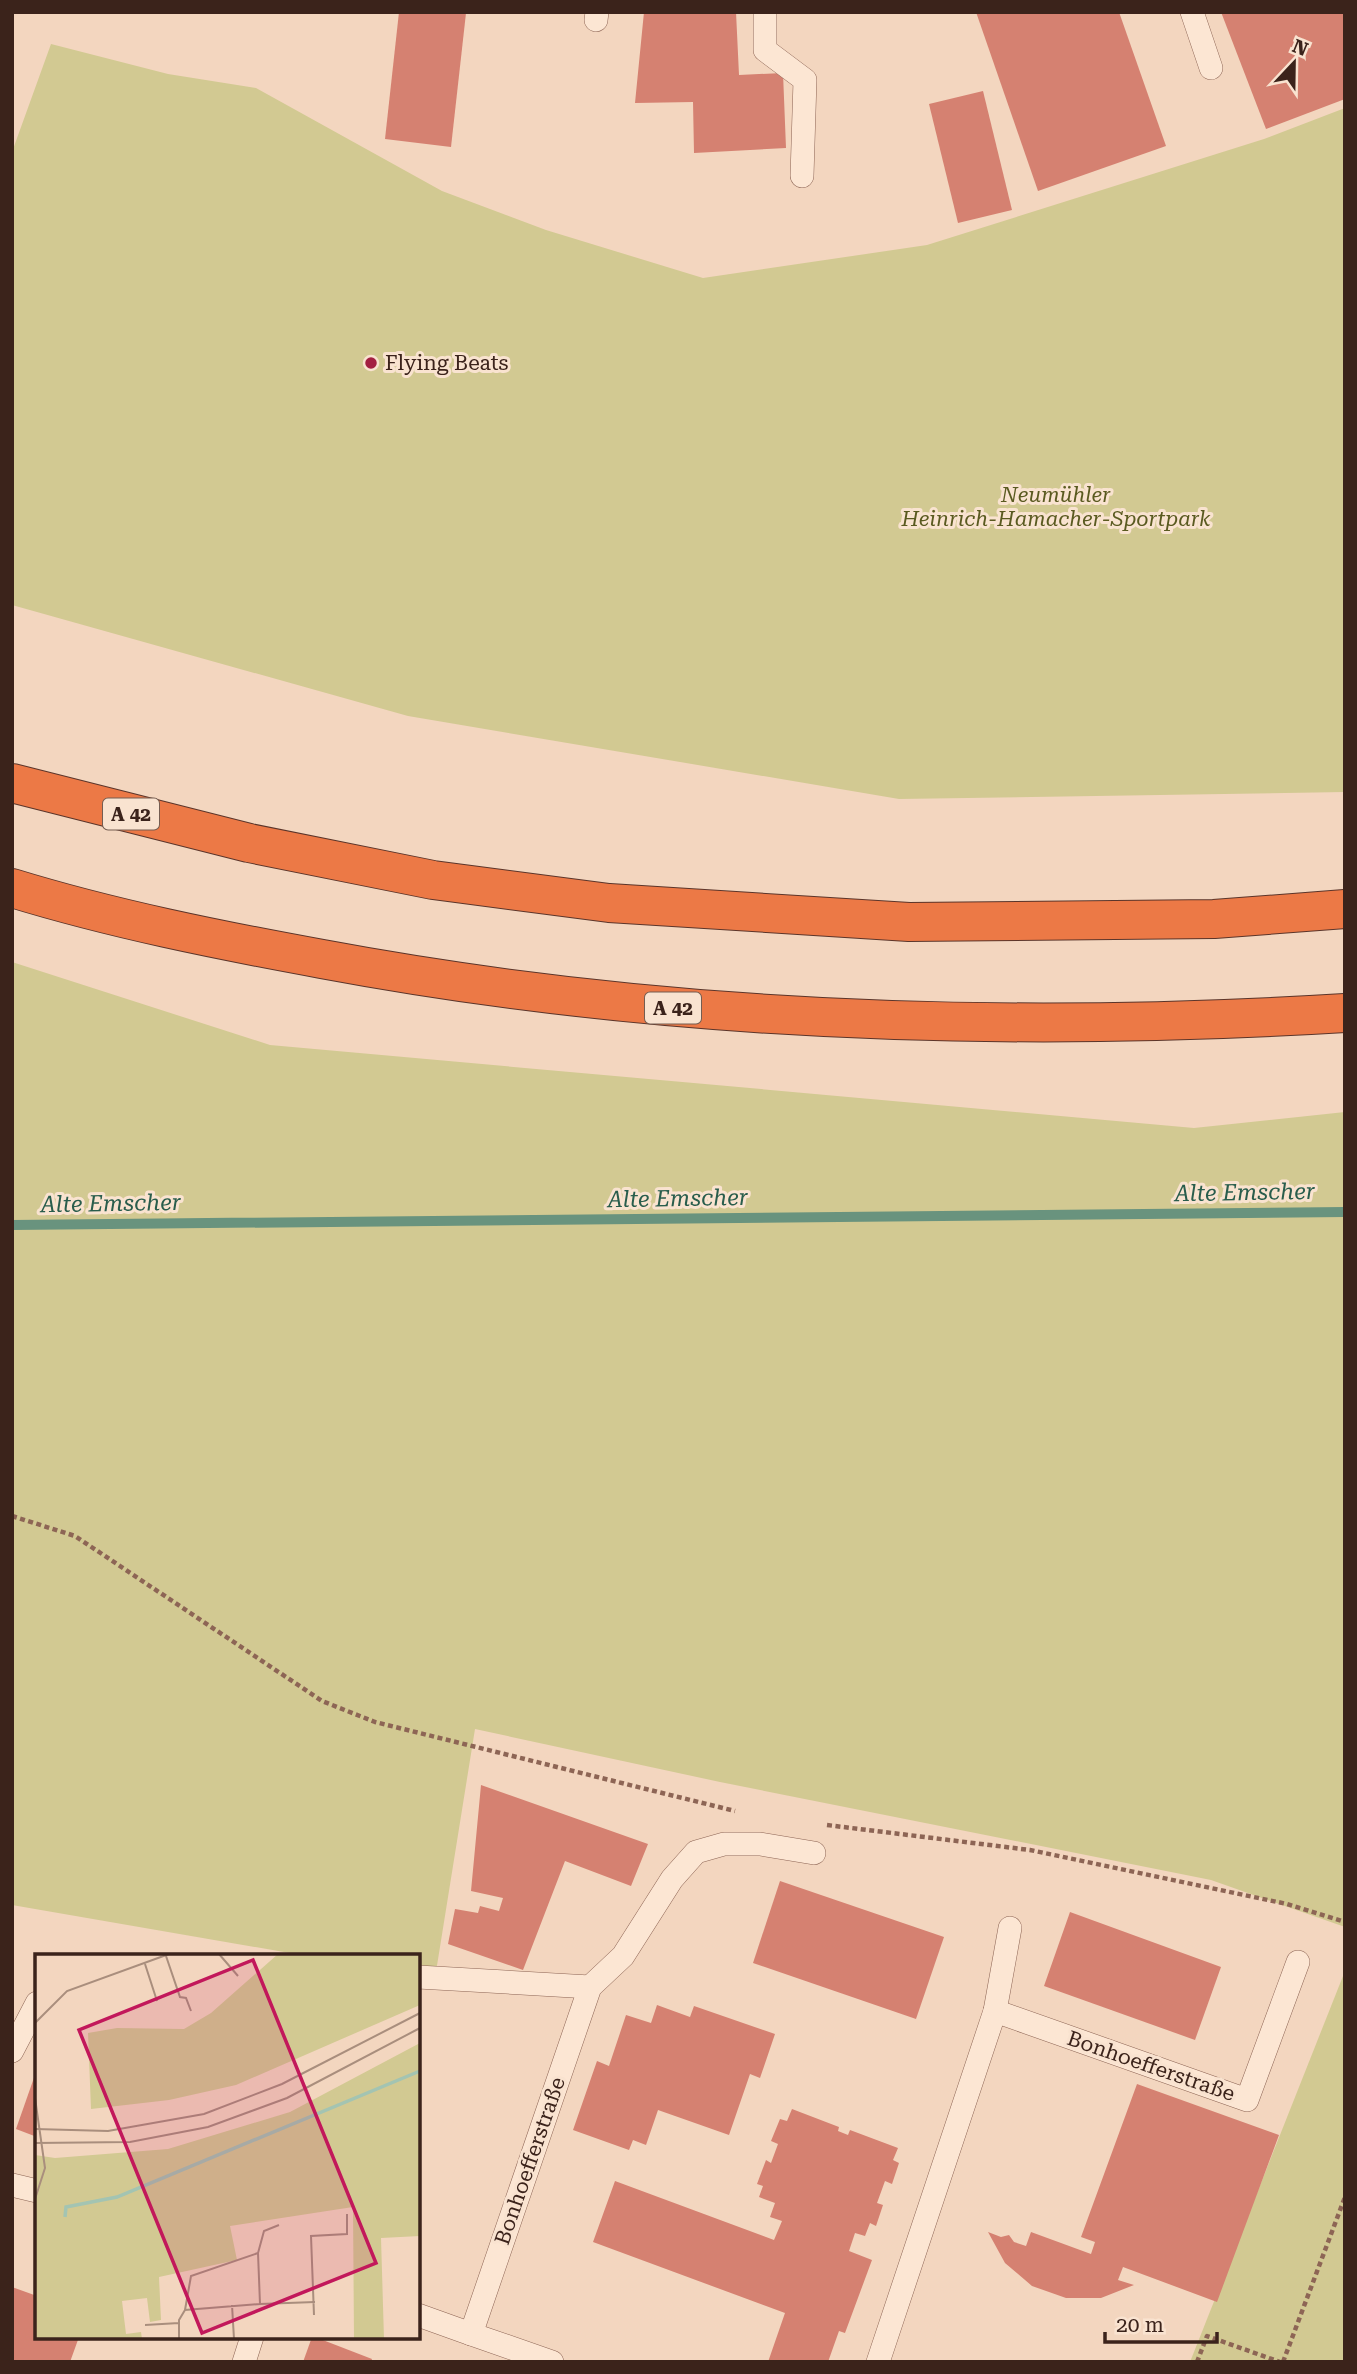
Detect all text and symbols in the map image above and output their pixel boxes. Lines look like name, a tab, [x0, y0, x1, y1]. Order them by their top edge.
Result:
north arrow	[1259, 28, 1329, 98]
text: N	[1289, 34, 1312, 61]
place label: Flying Beats	[385, 351, 509, 375]
marker: Flying Beats	[363, 355, 379, 371]
park label: Neumühler Heinrich-Hamacher-Sportpark	[900, 483, 1211, 531]
road number: A 42	[103, 799, 159, 830]
road number: A 42	[645, 992, 701, 1024]
water label: Alte Emscher	[1172, 1178, 1316, 1207]
water label: Alte Emscher	[605, 1184, 749, 1213]
water label: Alte Emscher	[38, 1189, 182, 1218]
inset map	[35, 1954, 420, 2339]
street label: Bonhoefferstraße	[1064, 2026, 1238, 2106]
street label: Bonhoefferstraße	[490, 2074, 570, 2248]
scale bar	[1105, 2300, 1217, 2344]
text: 20 m	[1116, 2313, 1164, 2337]

